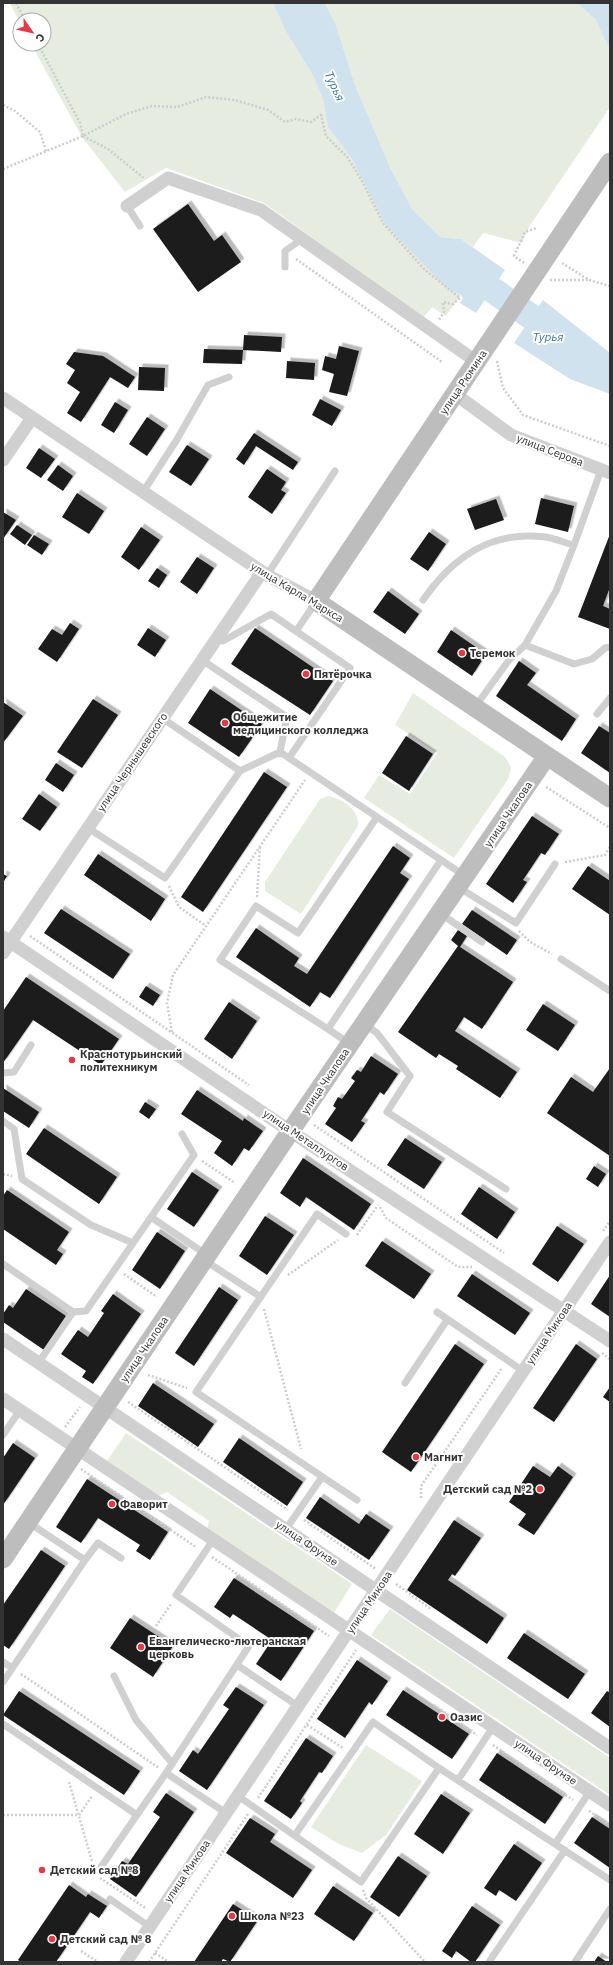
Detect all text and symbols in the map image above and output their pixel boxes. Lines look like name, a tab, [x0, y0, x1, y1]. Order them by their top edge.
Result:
north arrow	[12, 12, 52, 52]
text: С	[32, 31, 48, 44]
water label: Турья	[322, 69, 348, 103]
water label: Турья	[532, 329, 564, 344]
street label: улица Рюмина	[436, 347, 490, 417]
street label: улица Серова	[515, 431, 586, 469]
street label: улица Карла Маркса	[248, 559, 346, 625]
place label: Теремок	[470, 646, 516, 660]
marker: Теремок	[457, 648, 467, 658]
place label: Пятёрочка	[314, 667, 372, 681]
marker: Пятёрочка	[301, 669, 311, 679]
street label: улица Чернышевского	[94, 710, 170, 814]
place label: Общежитие медицинского колледжа	[233, 710, 368, 737]
marker: Общежитие медицинского колледжа	[220, 718, 230, 728]
street label: улица Чкалова	[481, 778, 535, 850]
street label: улица Чкалова	[298, 1045, 352, 1117]
place label: Краснотурьинский политехникум	[80, 1047, 182, 1074]
marker: Краснотурьинский политехникум	[67, 1055, 77, 1065]
street label: улица Металлургов	[261, 1106, 351, 1174]
street label: улица Микова	[523, 1299, 575, 1367]
street label: улица Чкалова	[117, 1313, 171, 1385]
place label: Магнит	[424, 1450, 464, 1464]
marker: Магнит	[411, 1452, 421, 1462]
place label: Детский сад №2	[443, 1482, 532, 1496]
marker: Детский сад №2	[535, 1484, 545, 1494]
place label: Фаворит	[120, 1497, 168, 1511]
marker: Фаворит	[107, 1499, 117, 1509]
street label: улица Фрунзе	[273, 1517, 341, 1569]
street label: улица Микова	[343, 1568, 395, 1636]
place label: Евангелическо-лютеранская церковь	[149, 1634, 306, 1661]
marker: Евангелическо-лютеранская церковь	[136, 1642, 146, 1652]
place label: Оазис	[450, 1710, 483, 1724]
marker: Оазис	[437, 1712, 447, 1722]
street label: улица Фрунзе	[512, 1736, 580, 1788]
street label: улица Микова	[161, 1837, 213, 1905]
place label: Детский сад №8	[50, 1863, 139, 1877]
marker: Детский сад №8	[37, 1865, 47, 1875]
place label: Школа №23	[240, 1909, 304, 1923]
marker: Школа №23	[227, 1911, 237, 1921]
place label: Детский сад № 8	[60, 1932, 152, 1946]
marker: Детский сад № 8	[47, 1934, 57, 1944]

